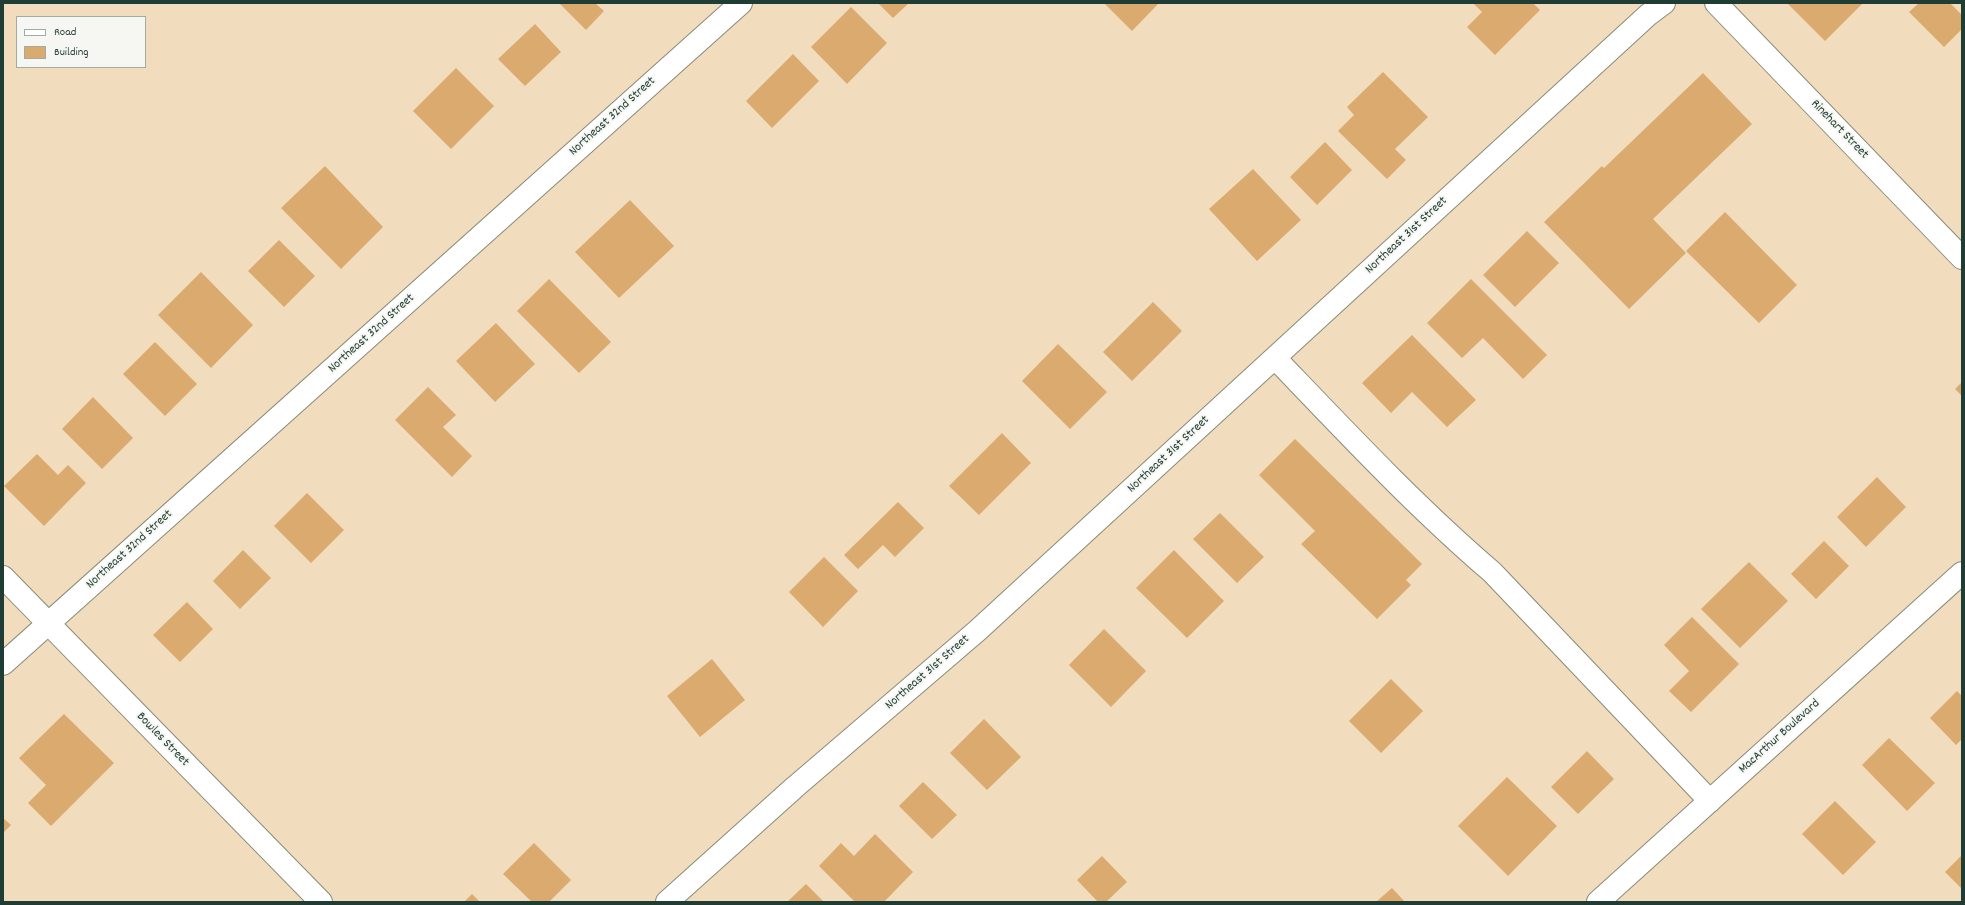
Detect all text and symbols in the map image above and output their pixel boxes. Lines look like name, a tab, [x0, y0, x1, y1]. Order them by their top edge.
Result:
legend	[16, 16, 146, 68]
text: Road	[54, 24, 76, 41]
text: Building	[54, 44, 89, 61]
street label: Northeast 32nd Street	[567, 74, 659, 160]
street label: Rinehart Street	[1807, 97, 1871, 163]
street label: Northeast 31st Street	[1363, 194, 1451, 278]
street label: Northeast 32nd Street	[326, 291, 418, 377]
street label: Northeast 31st Street	[1125, 413, 1213, 497]
street label: Northeast 32nd Street	[84, 507, 176, 593]
street label: Northeast 31st Street	[883, 632, 973, 714]
street label: MacArthur Boulevard	[1736, 696, 1824, 778]
street label: Bowles Street	[132, 710, 192, 770]

